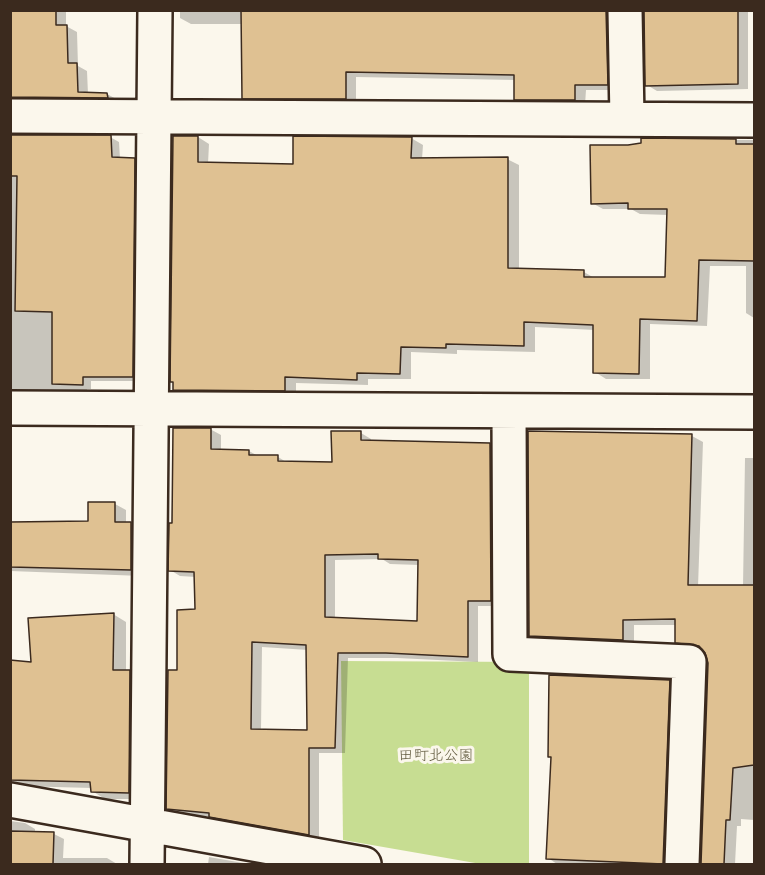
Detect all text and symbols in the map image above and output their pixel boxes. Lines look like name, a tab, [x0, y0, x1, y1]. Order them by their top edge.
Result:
park label: 田町北公園	[399, 747, 473, 765]

